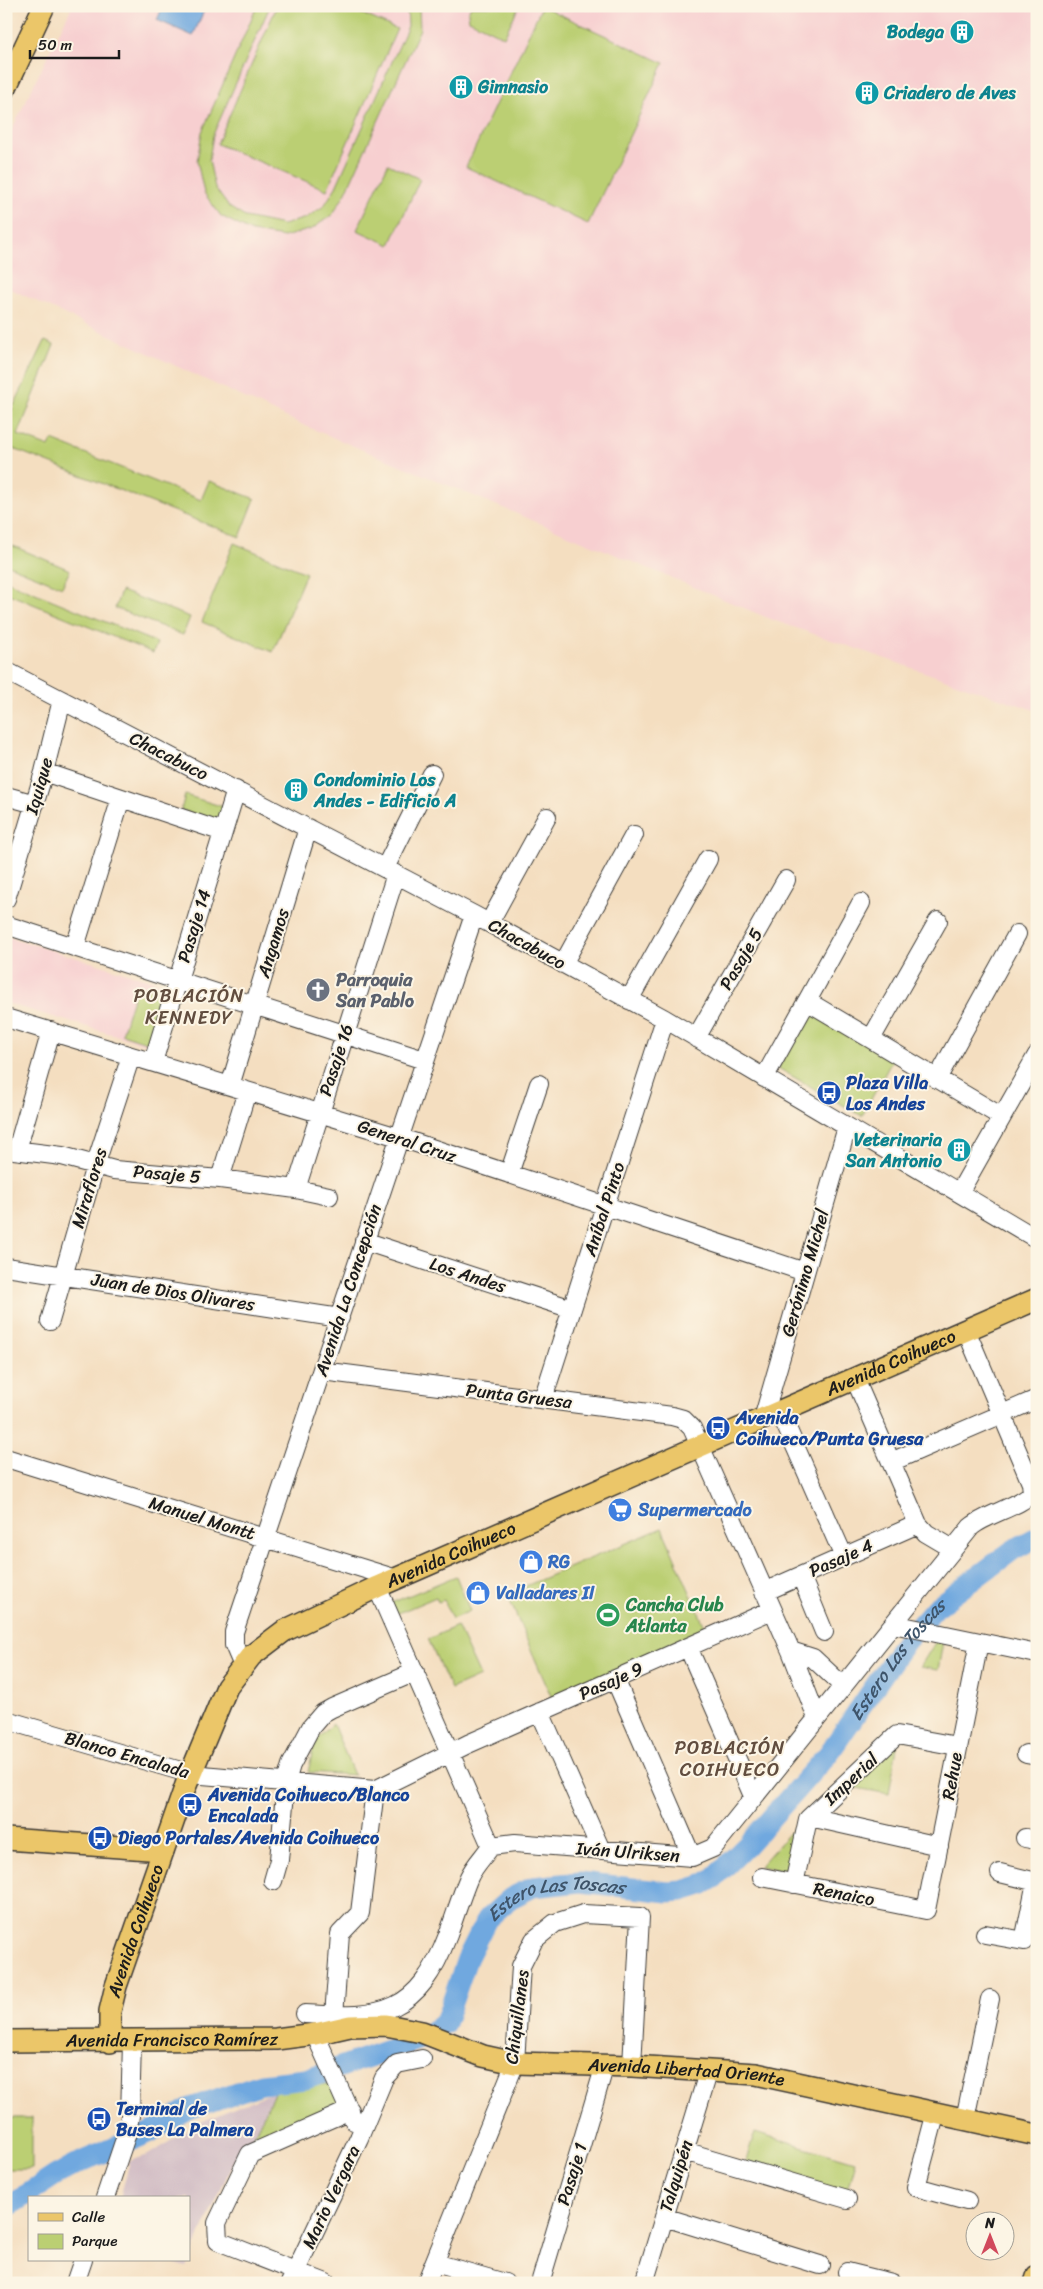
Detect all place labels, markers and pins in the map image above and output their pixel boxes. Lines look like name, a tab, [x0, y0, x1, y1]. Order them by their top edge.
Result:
place label: Bodega	[887, 16, 945, 48]
building icon: Bodega	[949, 19, 975, 45]
place label: Gimnasio	[477, 71, 549, 103]
building icon: Gimnasio	[448, 74, 474, 100]
place label: Criadero de Aves	[883, 77, 1016, 109]
building icon: Criadero de Aves	[854, 80, 880, 106]
place label: Condominio Los Andes - Edificio A	[313, 764, 456, 817]
building icon: Condominio Los Andes - Edificio A	[283, 777, 309, 803]
place label: Parroquia San Pablo	[335, 964, 414, 1017]
church icon: Parroquia San Pablo	[305, 977, 331, 1003]
place label: Plaza Villa Los Andes	[846, 1067, 928, 1120]
bus stop icon: Plaza Villa Los Andes	[816, 1080, 842, 1106]
place label: Veterinaria San Antonio	[845, 1124, 943, 1177]
building icon: Veterinaria San Antonio	[946, 1137, 972, 1163]
place label: Avenida Coihueco/Punta Gruesa	[735, 1402, 924, 1455]
bus stop icon: Avenida Coihueco/Punta Gruesa	[705, 1415, 731, 1441]
place label: Supermercado	[637, 1494, 752, 1526]
supermarket icon: Supermercado	[607, 1497, 633, 1523]
place label: RG	[547, 1546, 570, 1578]
shop icon: RG	[518, 1549, 544, 1575]
place label: Valladares II	[496, 1577, 595, 1609]
shop icon: Valladares II	[465, 1580, 491, 1606]
place label: Cancha Club Atlanta	[625, 1589, 724, 1642]
sports icon: Cancha Club Atlanta	[595, 1602, 621, 1628]
place label: Avenida Coihueco/Blanco Encalada	[207, 1779, 410, 1832]
bus stop icon: Avenida Coihueco/Blanco Encalada	[177, 1792, 203, 1818]
place label: Diego Portales/Avenida Coihueco	[118, 1822, 380, 1854]
bus stop icon: Diego Portales/Avenida Coihueco	[87, 1825, 113, 1851]
place label: Terminal de Buses La Palmera	[116, 2093, 254, 2146]
bus stop icon: Terminal de Buses La Palmera	[86, 2106, 112, 2132]

